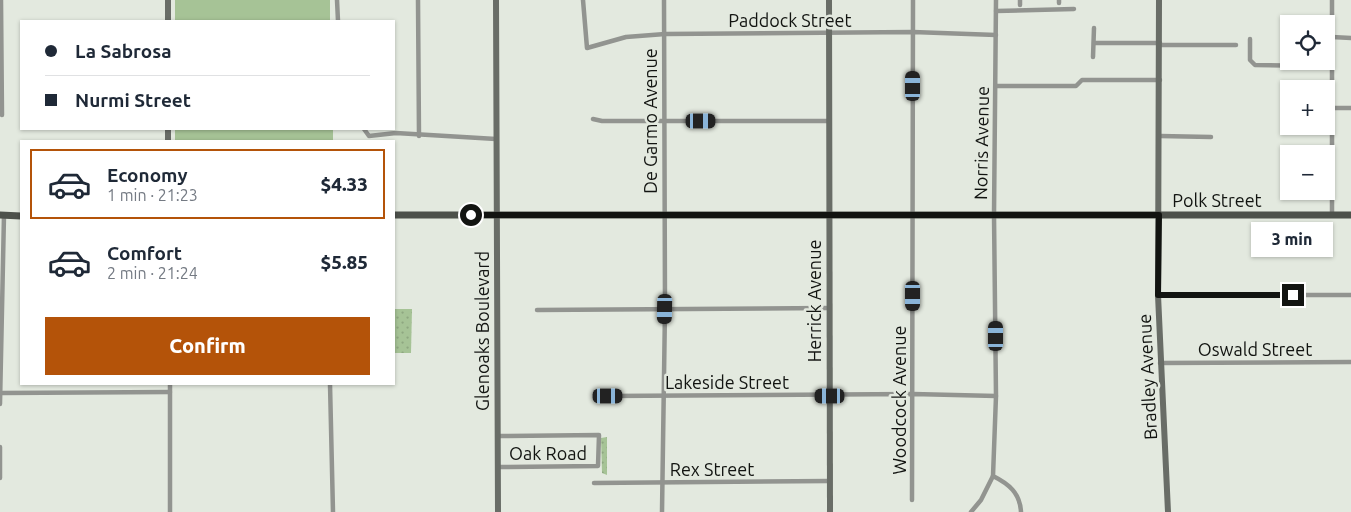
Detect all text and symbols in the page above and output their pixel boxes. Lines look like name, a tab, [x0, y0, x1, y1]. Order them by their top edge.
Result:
street label: Paddock Street	[728, 10, 852, 30]
map controls	[1280, 15, 1335, 200]
button: locate	[1280, 15, 1335, 70]
text: La Sabrosa	[75, 40, 172, 62]
street label: De Garmo Avenue	[640, 48, 660, 194]
car	[905, 71, 920, 101]
button: +	[1280, 80, 1335, 135]
street label: Norris Avenue	[970, 86, 992, 200]
text: Nurmi Street	[75, 89, 191, 111]
car	[686, 114, 716, 129]
button: −	[1280, 145, 1335, 200]
icon: car	[47, 162, 92, 207]
text: Economy	[107, 164, 188, 186]
text: $4.33	[320, 173, 368, 195]
text: 1 min · 21:23	[107, 186, 198, 204]
street label: Polk Street	[1172, 190, 1262, 210]
route start	[460, 204, 482, 226]
callout: 3 min	[1252, 222, 1334, 258]
text: 3 min	[1272, 230, 1312, 248]
icon: car	[47, 240, 92, 285]
street label: Herrick Avenue	[804, 240, 824, 362]
text: Comfort	[107, 242, 182, 264]
text: $5.85	[320, 251, 368, 273]
street label: Glenoaks Boulevard	[472, 251, 492, 411]
text: 2 min · 21:24	[107, 264, 198, 282]
car	[905, 281, 920, 311]
route end	[1282, 284, 1304, 306]
car	[657, 294, 672, 324]
street label: Bradley Avenue	[1134, 314, 1160, 440]
button: Confirm	[45, 317, 370, 375]
car	[988, 321, 1003, 351]
street label: Woodcock Avenue	[889, 325, 909, 475]
street label: Oswald Street	[1198, 339, 1312, 359]
street label: Lakeside Street	[665, 372, 789, 392]
car	[593, 389, 623, 404]
car	[815, 389, 845, 404]
street label: Oak Road	[509, 443, 587, 463]
street label: Rex Street	[670, 459, 754, 479]

